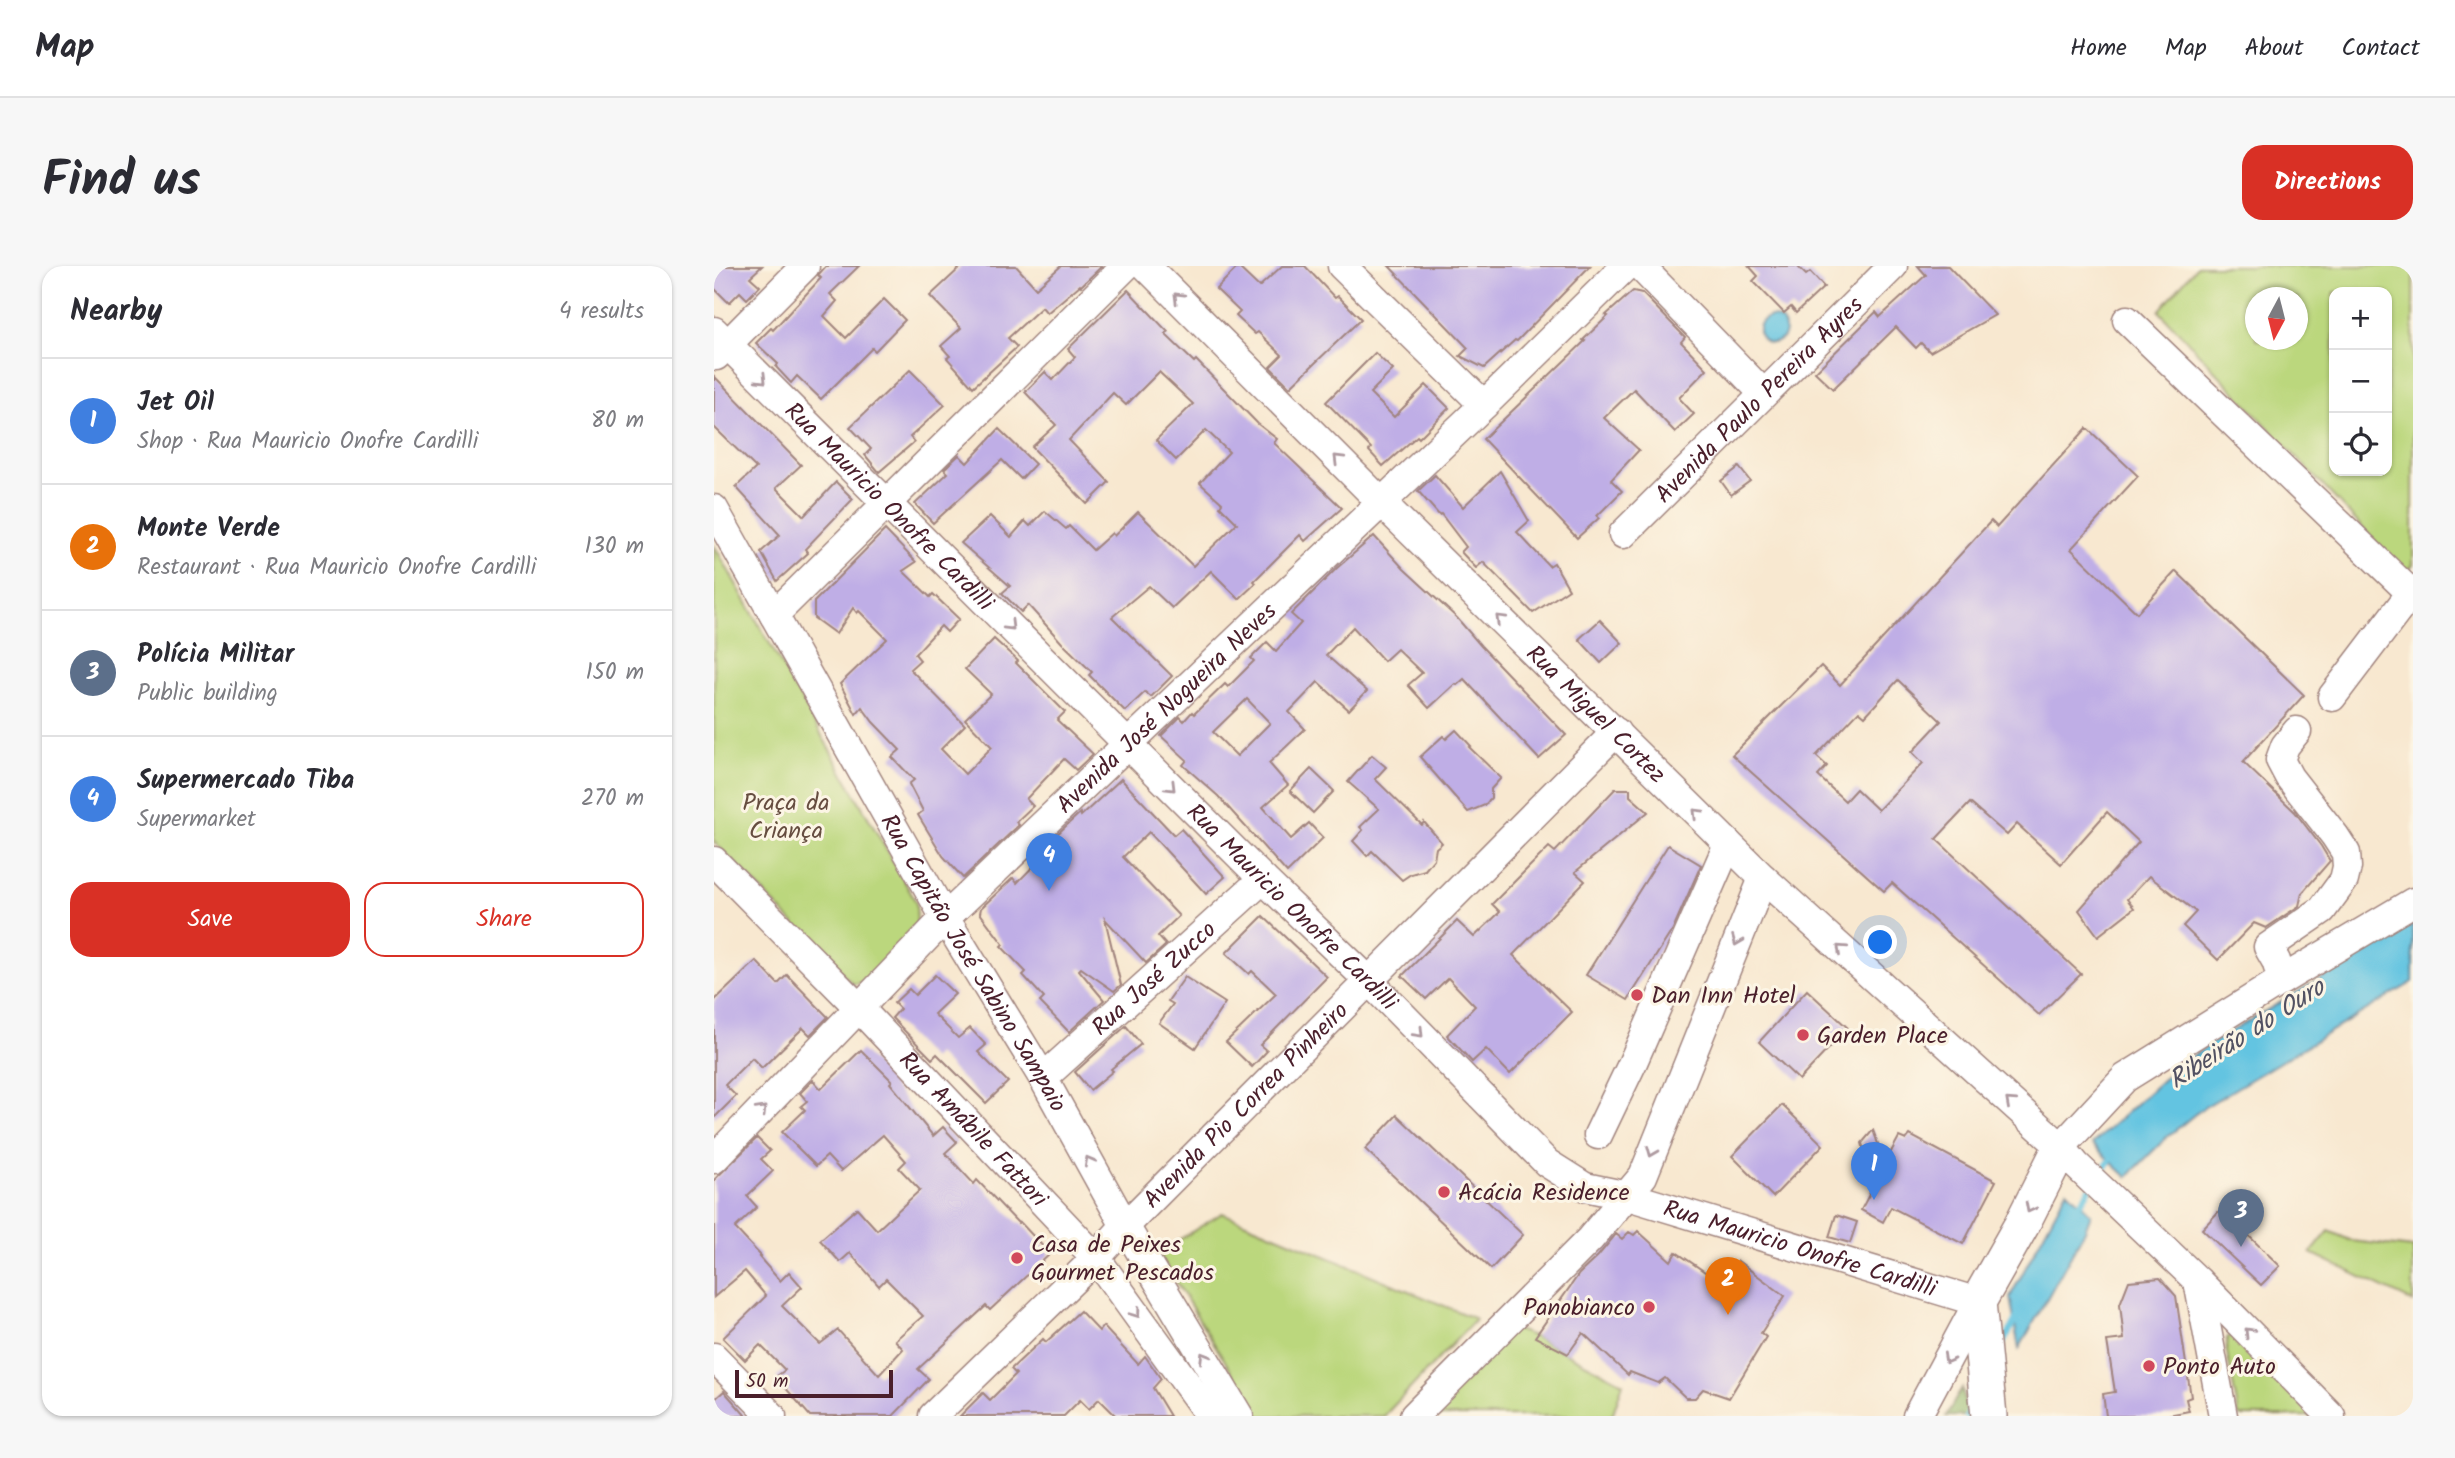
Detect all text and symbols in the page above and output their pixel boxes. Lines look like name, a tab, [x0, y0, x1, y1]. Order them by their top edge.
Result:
text: Map	[35, 22, 95, 75]
text: Home	[2070, 29, 2127, 68]
text: Map	[2165, 29, 2207, 68]
text: About	[2245, 29, 2303, 68]
text: Contact	[2341, 29, 2420, 68]
text: Find us	[42, 143, 200, 221]
button: Directions	[2242, 145, 2413, 220]
north arrow	[2245, 287, 2308, 350]
map controls	[2329, 287, 2392, 476]
button: +	[2329, 287, 2392, 350]
text: Nearby	[70, 288, 162, 336]
street label: Avenida Paulo Pereira Ayres	[1646, 288, 1873, 513]
one-way arrow	[1173, 293, 1186, 306]
text: 4 results	[559, 294, 644, 330]
button: −	[2329, 350, 2392, 413]
one-way arrow	[754, 371, 767, 384]
text: Jet Oil	[137, 382, 214, 424]
street label: Rua Mauricio Onofre Cardilli	[774, 393, 1003, 622]
text: 1	[90, 403, 96, 439]
text: 80 m	[591, 403, 644, 439]
button: locate	[2329, 413, 2392, 476]
text: Shop · Rua Mauricio Onofre Cardilli	[137, 424, 478, 460]
one-way arrow	[1333, 454, 1346, 467]
text: Monte Verde	[137, 508, 280, 550]
text: 2	[86, 529, 100, 565]
text: 130 m	[585, 529, 644, 565]
text: Restaurant · Rua Mauricio Onofre Cardilli	[137, 550, 536, 586]
street label: Avenida José Nogueira Neves	[1047, 594, 1287, 824]
one-way arrow	[1495, 614, 1508, 627]
one-way arrow	[1001, 618, 1014, 631]
text: Polícia Militar	[137, 634, 294, 676]
street label: Rua Miguel Cortez	[1516, 636, 1674, 793]
text: 3	[87, 655, 99, 691]
text: 150 m	[585, 655, 644, 691]
text: Public building	[137, 676, 278, 712]
text: Supermercado Tiba	[137, 760, 354, 802]
one-way arrow	[1162, 779, 1175, 792]
text: 4	[87, 781, 99, 817]
text: 270 m	[581, 781, 644, 817]
park label: Praça da Criança	[742, 784, 830, 851]
street label: Rua Mauricio Onofre Cardilli	[1176, 795, 1407, 1022]
text: Supermarket	[137, 802, 256, 838]
street label: Rua Capitão José Sabino Sampaio	[869, 807, 1076, 1120]
one-way arrow	[1692, 808, 1705, 821]
pin: 4	[1026, 833, 1072, 891]
button: Save	[70, 882, 350, 957]
button: Share	[364, 882, 644, 957]
street label: Rua José Zucco	[1083, 912, 1226, 1046]
your location	[1863, 925, 1897, 959]
one-way arrow	[1732, 934, 1746, 946]
one-way arrow	[1836, 945, 1849, 957]
water label: Ribeirão do Ouro	[2160, 967, 2336, 1101]
place label: Dan Inn Hotel	[1651, 977, 1796, 1016]
marker: Dan Inn Hotel	[1629, 987, 1645, 1003]
street label: Avenida Pio Correa Pinheiro	[1134, 993, 1359, 1219]
place label: Garden Place	[1817, 1017, 1948, 1056]
one-way arrow	[1411, 1025, 1424, 1038]
marker: Garden Place	[1795, 1027, 1811, 1043]
street label: Rua Amábile Fattori	[888, 1043, 1057, 1218]
one-way arrow	[2005, 1098, 2018, 1110]
one-way arrow	[753, 1105, 766, 1118]
pin: 1	[1851, 1142, 1897, 1200]
one-way arrow	[1647, 1146, 1661, 1158]
one-way arrow	[1084, 1156, 1097, 1168]
place label: Acácia Residence	[1458, 1174, 1630, 1213]
marker: Acácia Residence	[1436, 1184, 1452, 1200]
pin: 3	[2218, 1189, 2264, 1247]
street label: Rua Mauricio Onofre Cardilli	[1658, 1190, 1942, 1310]
one-way arrow	[2025, 1201, 2039, 1213]
place label: Casa de Peixes Gourmet Pescados	[1031, 1226, 1214, 1293]
marker: Casa de Peixes Gourmet Pescados	[1009, 1250, 1025, 1266]
pin: 2	[1705, 1257, 1751, 1315]
place label: Panobianco	[1523, 1289, 1635, 1328]
marker: Panobianco	[1641, 1299, 1657, 1315]
one-way arrow	[1128, 1305, 1140, 1318]
one-way arrow	[2244, 1328, 2257, 1341]
place label: Ponto Auto	[2163, 1348, 2276, 1387]
one-way arrow	[1200, 1352, 1213, 1365]
one-way arrow	[1943, 1352, 1956, 1365]
marker: Ponto Auto	[2141, 1358, 2157, 1374]
scale bar	[735, 1367, 892, 1399]
text: 50 m	[746, 1367, 788, 1397]

